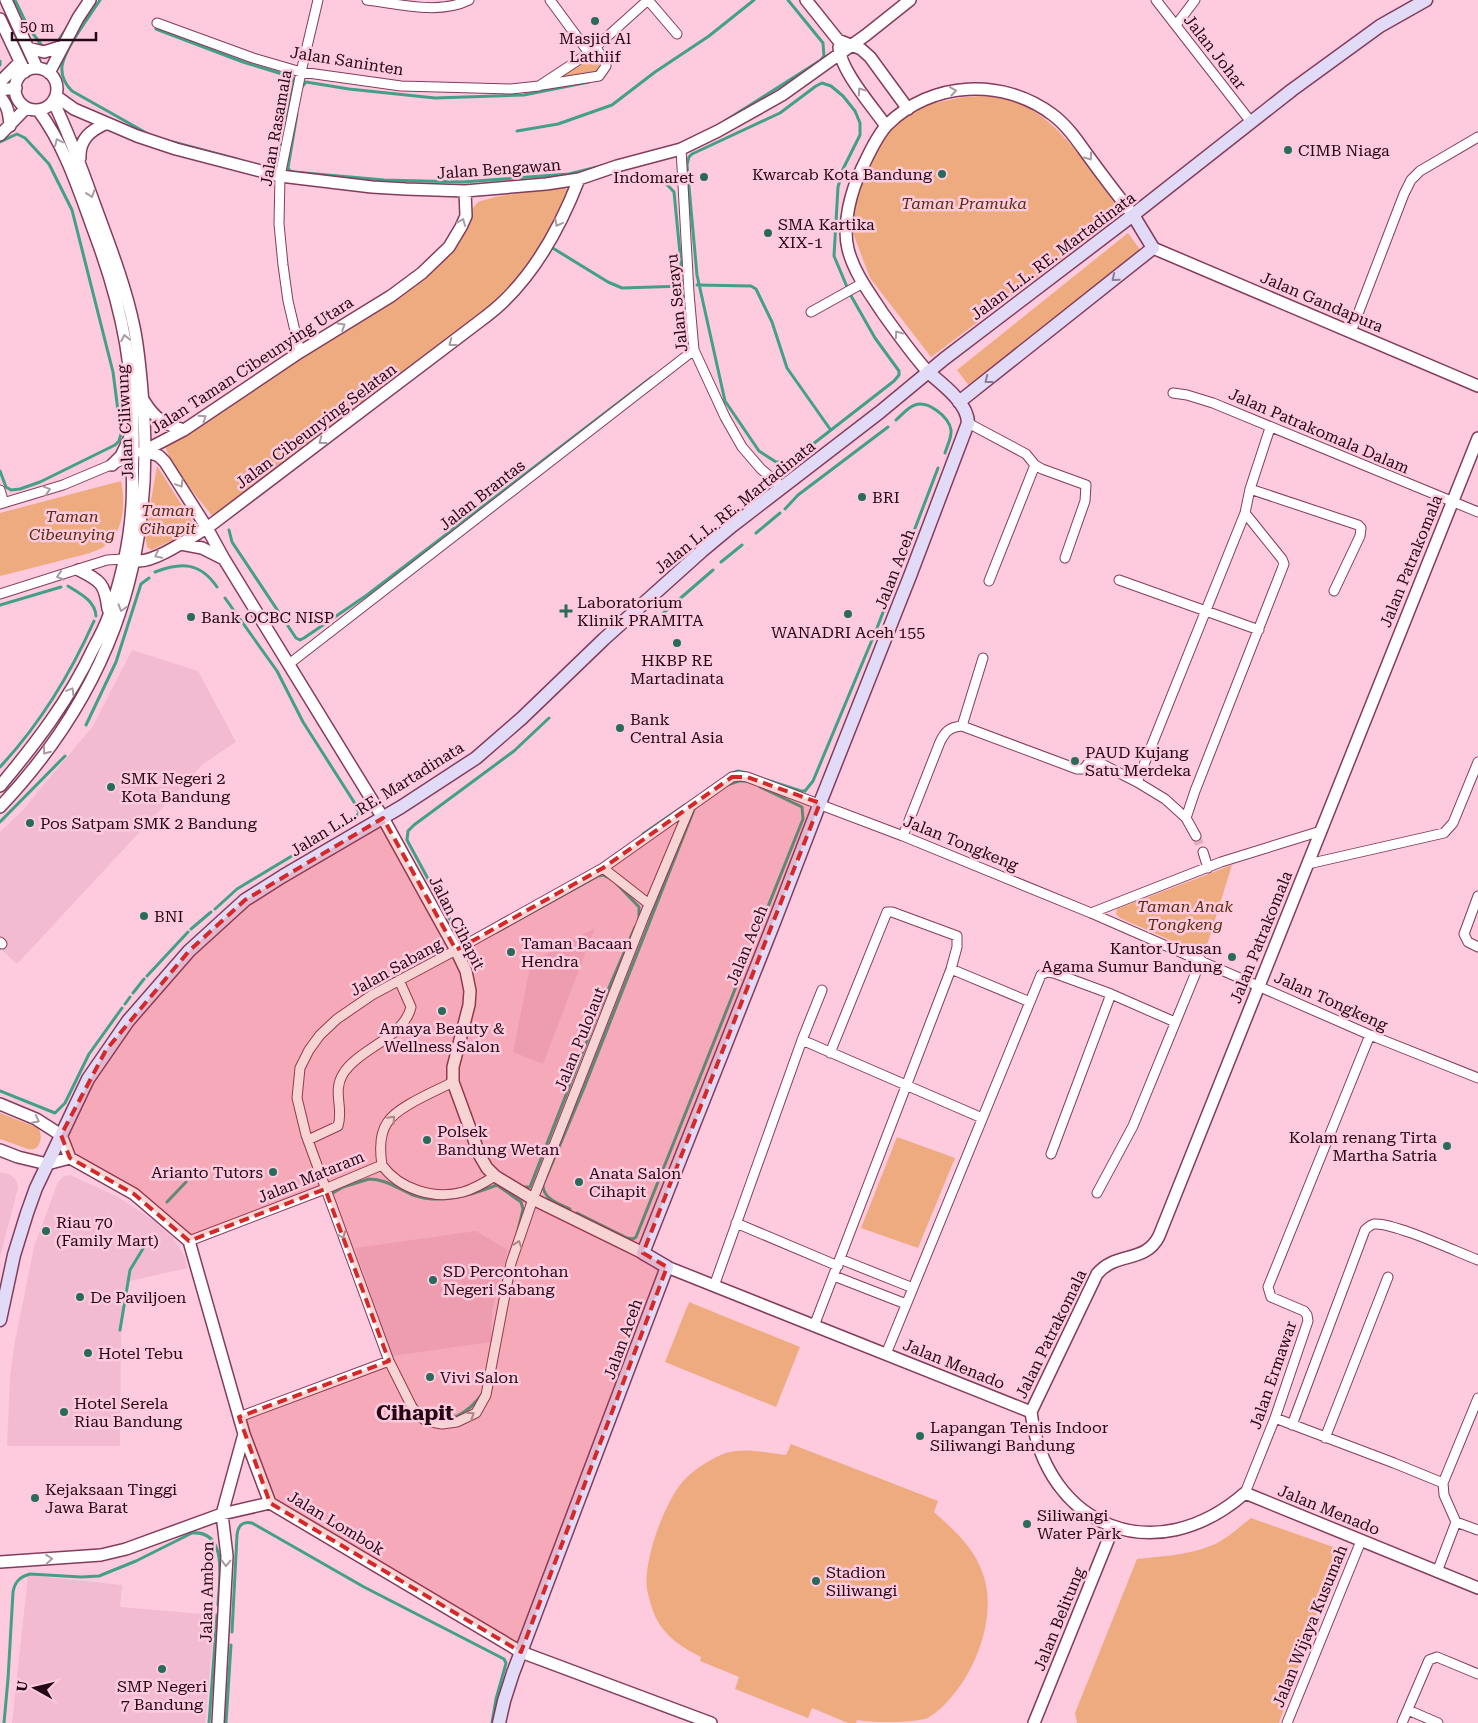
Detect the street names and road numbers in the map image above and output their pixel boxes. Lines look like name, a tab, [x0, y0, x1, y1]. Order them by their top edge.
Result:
street label: Jalan Johar	[1180, 11, 1250, 93]
street label: Jalan Saninten	[289, 43, 405, 79]
street label: Jalan Rasamala	[256, 68, 296, 188]
street label: Jalan Bengawan	[436, 155, 562, 183]
street label: Jalan L.L. RE. Martadinata	[967, 188, 1139, 324]
street label: Jalan Serayu	[662, 253, 692, 353]
street label: Jalan Gandapura	[1258, 268, 1387, 337]
street label: Jalan Taman Cibeunying Utara	[147, 292, 357, 438]
street label: Jalan Cibeunying Selatan	[232, 359, 400, 493]
street label: Jalan Ciliwung	[112, 363, 137, 480]
street label: Jalan Patrakomala Dalam	[1226, 384, 1413, 478]
street label: Jalan L.L. RE. Martadinata	[651, 436, 819, 578]
street label: Jalan Brantas	[435, 455, 529, 534]
street label: Jalan Patrakomala	[1376, 492, 1446, 630]
street label: Jalan Aceh	[871, 526, 919, 612]
street label: Jalan L.L. RE. Martadinata	[287, 738, 468, 860]
street label: Jalan Tongkeng	[901, 811, 1022, 875]
street label: Jalan Patrakomala	[1226, 868, 1296, 1006]
street label: Jalan Cihapit	[425, 873, 489, 973]
street label: Jalan Aceh	[722, 902, 772, 988]
street label: Jalan Sabang	[347, 933, 446, 1000]
street label: Jalan Tongkeng	[1271, 967, 1391, 1035]
street label: Jalan Pulolaut	[551, 984, 609, 1094]
street label: Jalan Mataram	[255, 1147, 367, 1207]
street label: Jalan Patrakomala	[1012, 1266, 1091, 1402]
street label: Jalan Aceh	[600, 1296, 646, 1382]
street label: Jalan Ermawar	[1246, 1318, 1301, 1432]
street label: Jalan Menado	[900, 1335, 1008, 1393]
street label: Jalan Menado	[1275, 1481, 1383, 1539]
street label: Jalan Lombok	[284, 1487, 388, 1559]
street label: Jalan Ambon	[197, 1541, 217, 1643]
street label: Jalan Wijaya Kusumah	[1269, 1542, 1351, 1710]
street label: Jalan Belitung	[1030, 1564, 1089, 1674]

